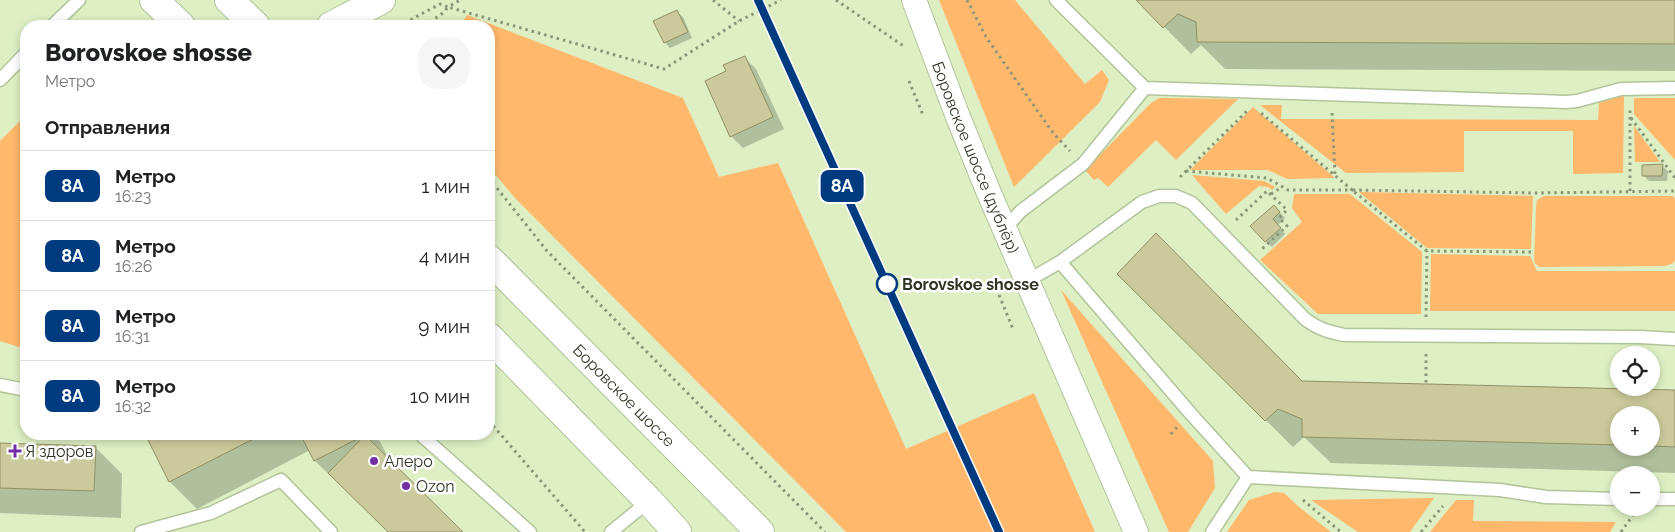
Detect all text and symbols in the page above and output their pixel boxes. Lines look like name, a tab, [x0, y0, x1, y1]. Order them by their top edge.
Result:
button: heart	[418, 37, 470, 89]
text: Borovskoe shosse	[45, 38, 252, 67]
street label: Боровское шоссе (дублёр)	[928, 59, 1023, 256]
text: Метро	[45, 72, 95, 91]
text: Отправления	[45, 116, 170, 138]
text: Метро	[115, 165, 176, 187]
line badge: 8А	[820, 170, 864, 202]
text: 8А	[61, 175, 84, 196]
text: 1 мин	[421, 175, 470, 197]
text: 8А	[831, 175, 853, 196]
text: 16:23	[115, 187, 151, 206]
text: Метро	[115, 235, 176, 257]
text: 8А	[61, 245, 84, 266]
text: 4 мин	[419, 245, 470, 267]
text: 16:26	[115, 257, 153, 276]
marker: Borovskoe shosse	[876, 273, 898, 295]
place label: Borovskoe shosse	[902, 275, 1039, 294]
text: Метро	[115, 305, 176, 327]
text: 8А	[61, 315, 84, 336]
text: 9 мин	[418, 315, 470, 337]
text: 16:31	[115, 327, 150, 346]
street label: Боровское шоссе	[569, 340, 679, 451]
map controls	[1610, 346, 1660, 516]
button: locate	[1610, 346, 1660, 396]
text: Метро	[115, 375, 176, 397]
text: 8А	[61, 385, 84, 406]
text: 10 мин	[410, 385, 470, 407]
text: 16:32	[115, 397, 151, 416]
button: +	[1610, 406, 1660, 456]
place label: Я здоров	[25, 442, 93, 461]
marker: Я здоров	[9, 445, 21, 457]
place label: Алеро	[384, 452, 433, 471]
marker: Алеро	[368, 455, 380, 467]
button: −	[1610, 466, 1660, 516]
place label: Ozon	[416, 477, 455, 496]
marker: Ozon	[400, 480, 412, 492]

